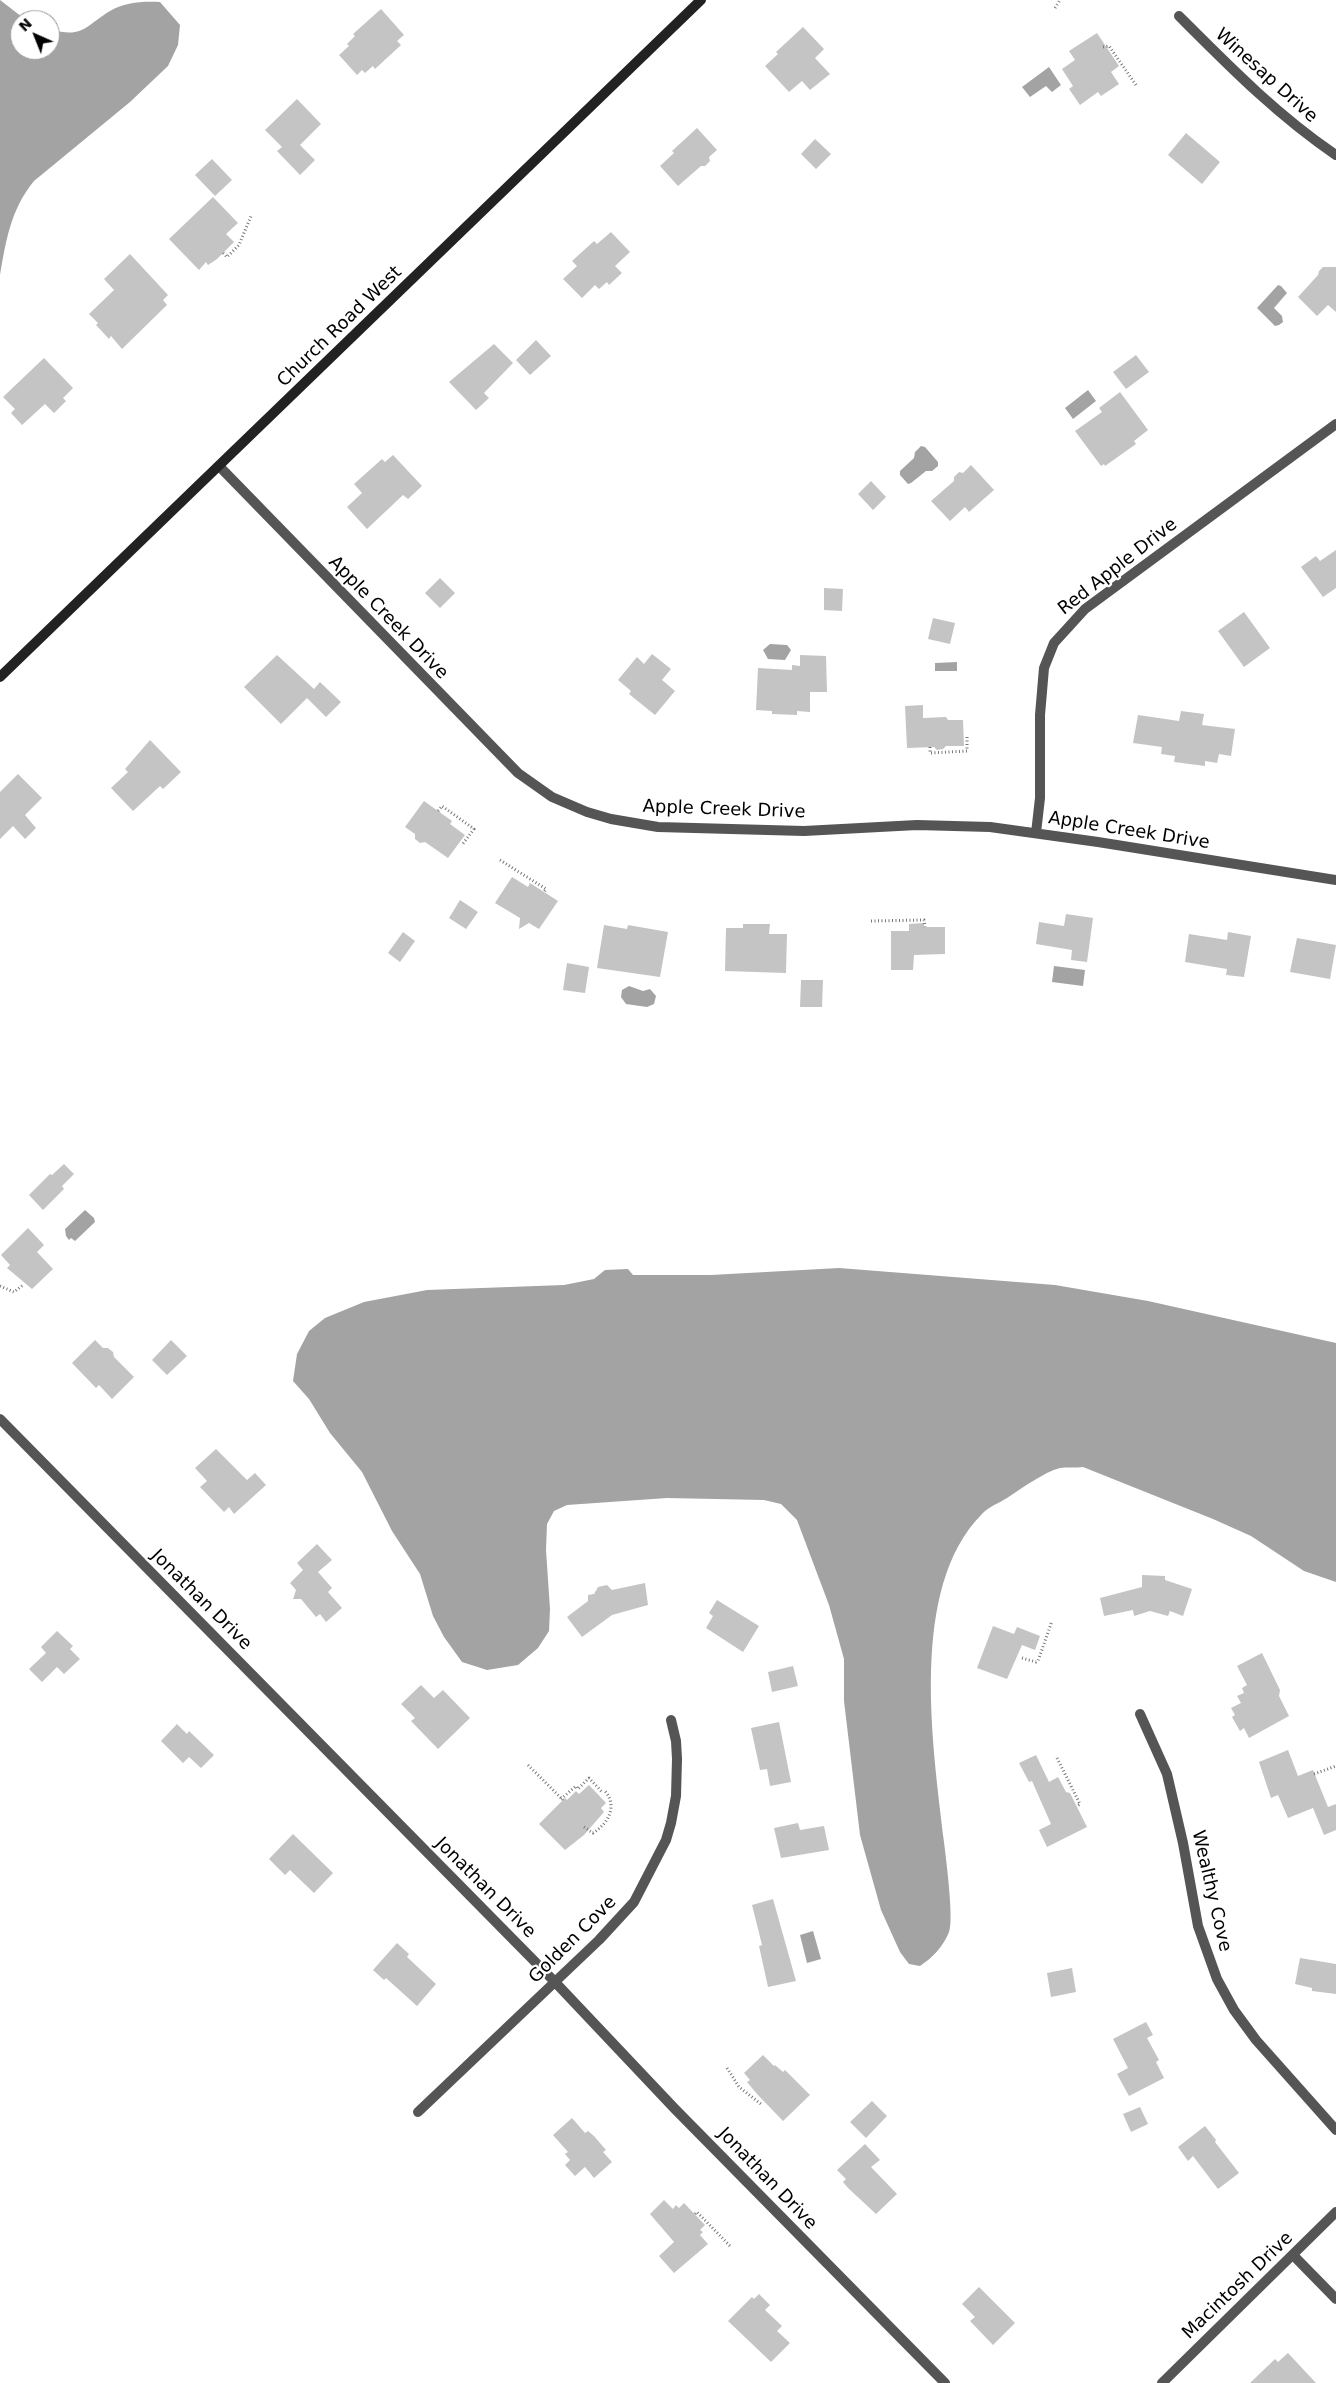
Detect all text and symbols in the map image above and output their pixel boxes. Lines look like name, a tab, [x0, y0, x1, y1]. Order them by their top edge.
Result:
north arrow	[10, 10, 60, 60]
text: N	[16, 15, 35, 35]
street label: Winesap Drive	[1210, 24, 1322, 128]
street label: Church Road West	[273, 262, 407, 392]
street label: Red Apple Drive	[1054, 514, 1182, 620]
street label: Apple Creek Drive	[324, 552, 452, 684]
street label: Apple Creek Drive	[642, 796, 806, 824]
street label: Apple Creek Drive	[1047, 808, 1211, 854]
street label: Jonathan Drive	[146, 1545, 256, 1655]
street label: Wealthy Cove	[1187, 1828, 1235, 1954]
street label: Jonathan Drive	[430, 1833, 540, 1943]
street label: Golden Cove	[525, 1892, 621, 1988]
street label: Jonathan Drive	[713, 2124, 821, 2234]
street label: Macintosh Drive	[1178, 2228, 1298, 2344]

